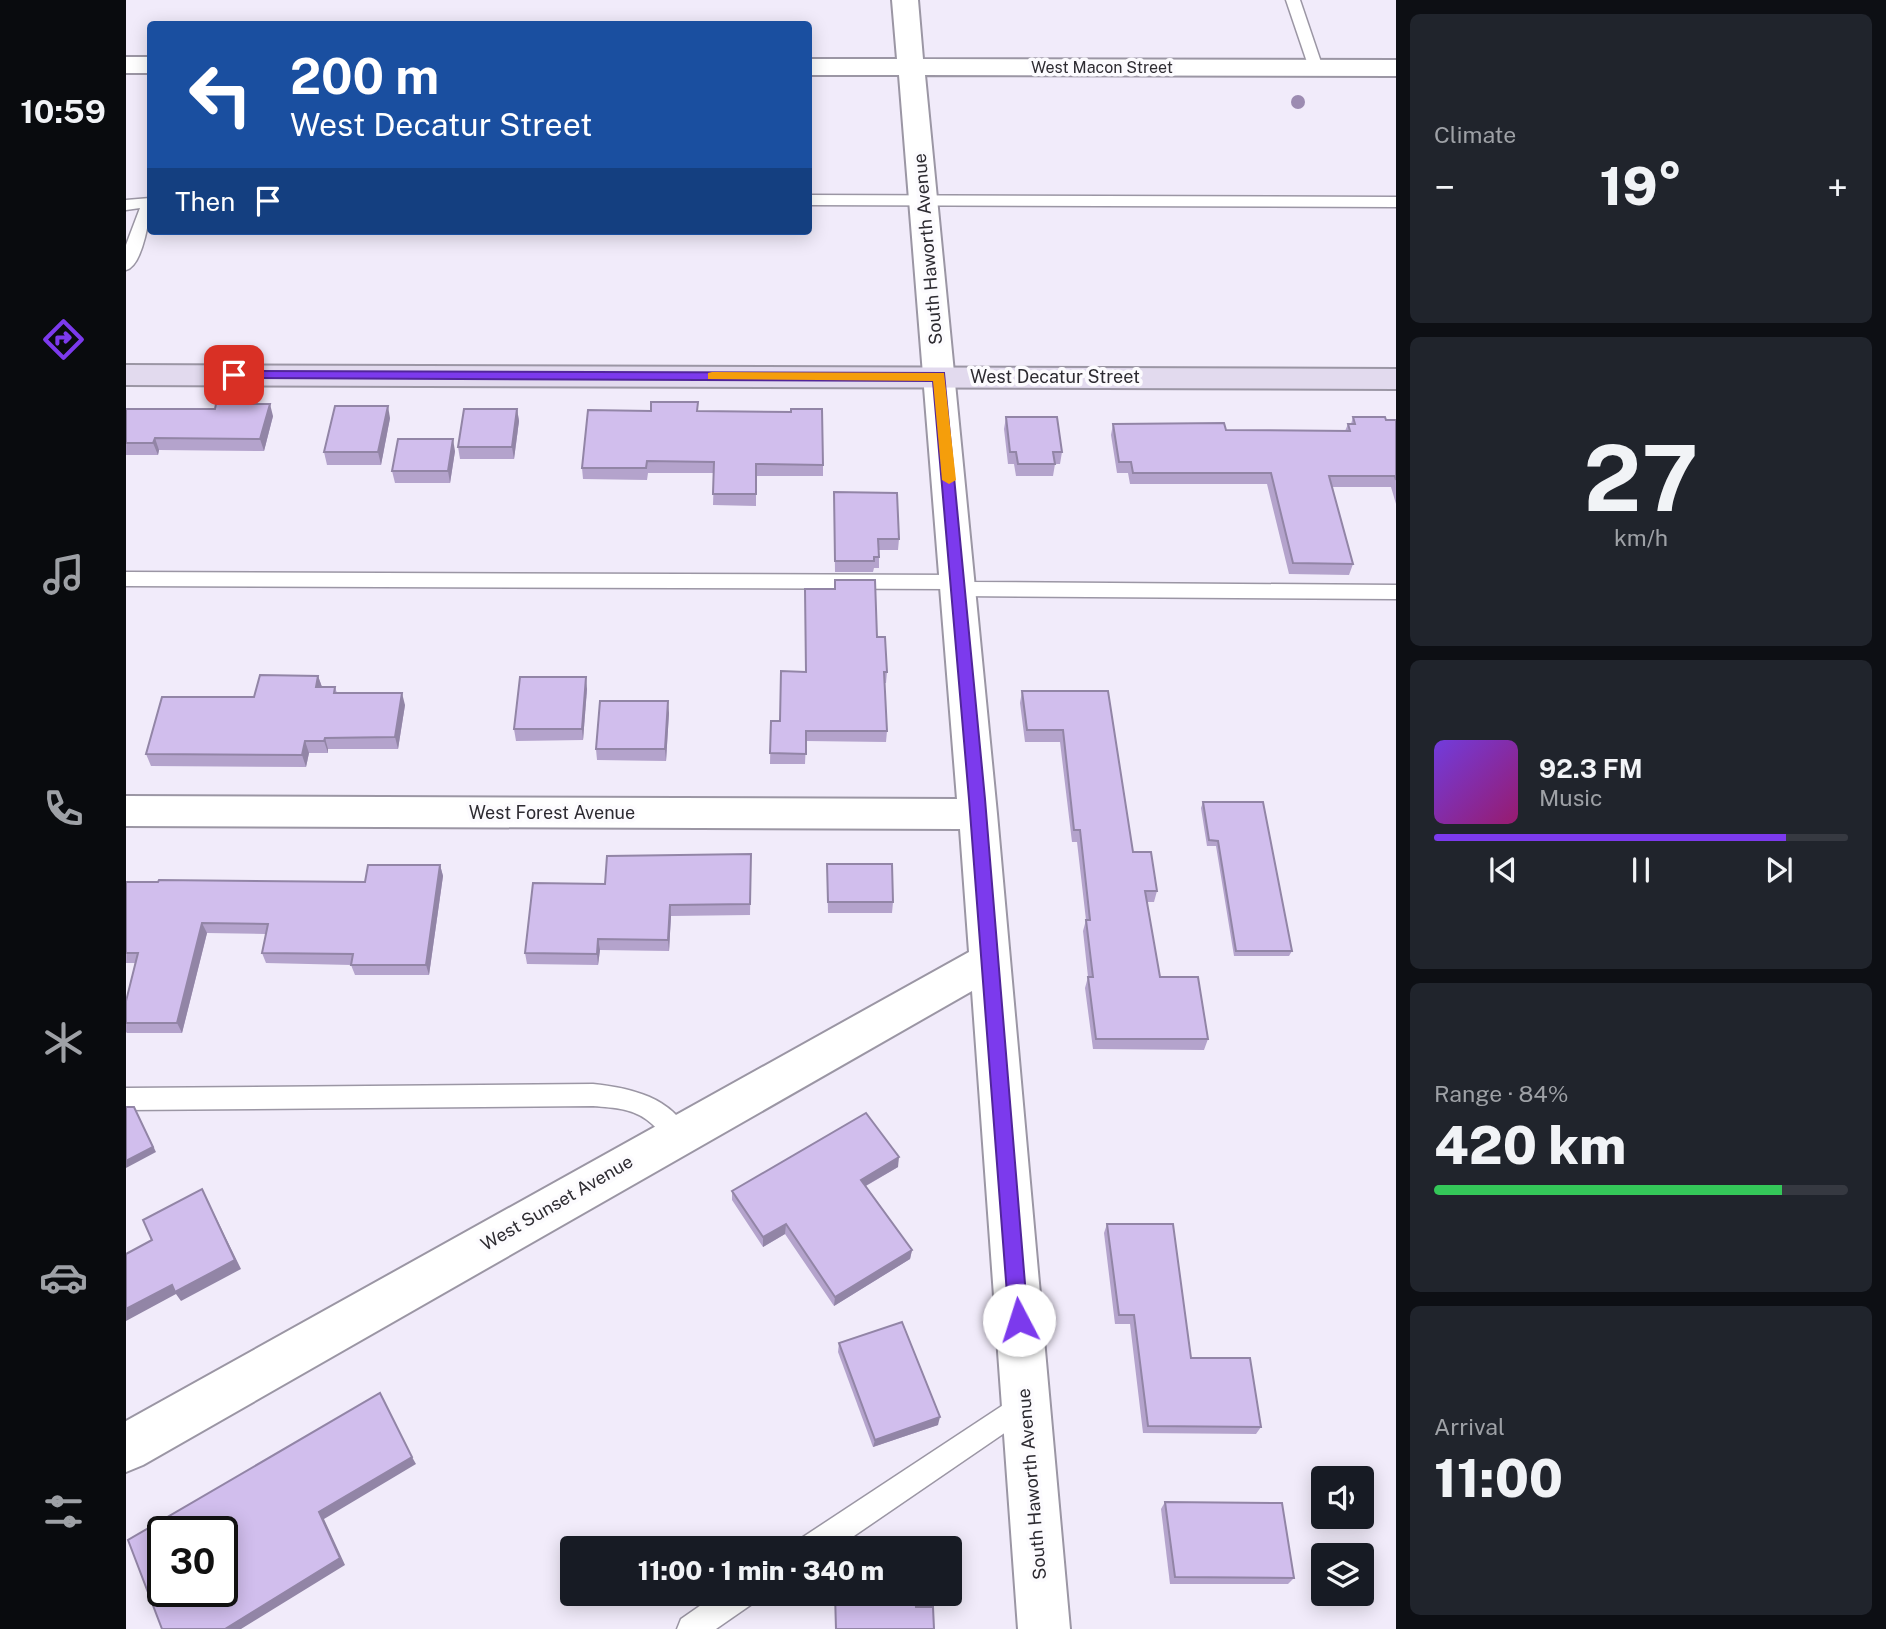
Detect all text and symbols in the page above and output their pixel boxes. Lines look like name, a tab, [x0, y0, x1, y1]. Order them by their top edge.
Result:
text: 200 m	[290, 47, 439, 105]
icon: left	[175, 49, 266, 140]
street label: West Macon Street	[1031, 58, 1173, 77]
text: 10:59	[20, 93, 106, 130]
text: West Decatur Street	[290, 106, 592, 143]
text: Climate	[1434, 121, 1516, 148]
street label: South Haworth Avenue	[909, 152, 946, 346]
text: 19°	[1600, 156, 1682, 217]
text: −	[1434, 165, 1455, 210]
text: +	[1827, 165, 1848, 210]
icon: arrive	[249, 182, 287, 220]
text: Then	[175, 186, 235, 217]
icon: directions	[39, 315, 88, 364]
pin	[204, 345, 264, 405]
icon: arrive	[215, 356, 253, 394]
street label: West Decatur Street	[970, 366, 1140, 387]
text: 27	[1584, 425, 1698, 531]
text: km/h	[1614, 524, 1668, 551]
icon: music	[39, 550, 88, 599]
text: 92.3 FM	[1539, 753, 1643, 784]
icon: phone	[39, 784, 88, 833]
text: Music	[1539, 784, 1603, 811]
street label: West Forest Avenue	[469, 802, 635, 823]
icon: previous	[1484, 851, 1522, 889]
icon: pause	[1622, 851, 1660, 889]
icon: next	[1760, 851, 1798, 889]
icon: climate	[39, 1018, 88, 1067]
text: Range · 84%	[1434, 1080, 1569, 1107]
text: 420 km	[1434, 1115, 1626, 1176]
street label: West Sunset Avenue	[477, 1151, 636, 1255]
icon: car	[39, 1253, 88, 1302]
position arrow	[982, 1283, 1056, 1357]
street label: South Haworth Avenue	[1013, 1387, 1050, 1581]
text: Arrival	[1434, 1413, 1505, 1440]
text: 11:00	[1434, 1448, 1563, 1509]
map controls	[1311, 1466, 1374, 1606]
button: sound	[1311, 1466, 1374, 1529]
icon: filters	[39, 1487, 88, 1536]
speed limit sign: 30	[147, 1516, 238, 1607]
button: layers	[1311, 1543, 1374, 1606]
text: 11:00 · 1 min · 340 m	[638, 1555, 884, 1586]

